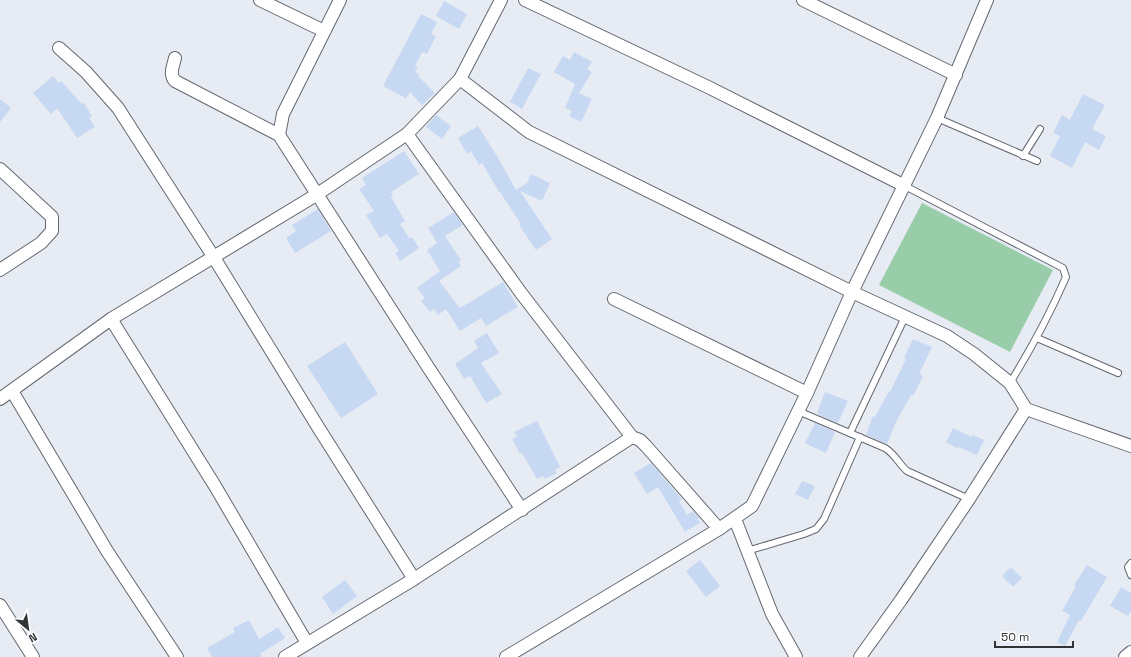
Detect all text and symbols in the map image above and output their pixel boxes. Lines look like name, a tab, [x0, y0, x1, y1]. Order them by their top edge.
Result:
north arrow	[8, 609, 48, 649]
scale bar	[995, 623, 1073, 649]
text: 50 m	[1001, 629, 1029, 645]
text: N	[26, 630, 39, 646]

